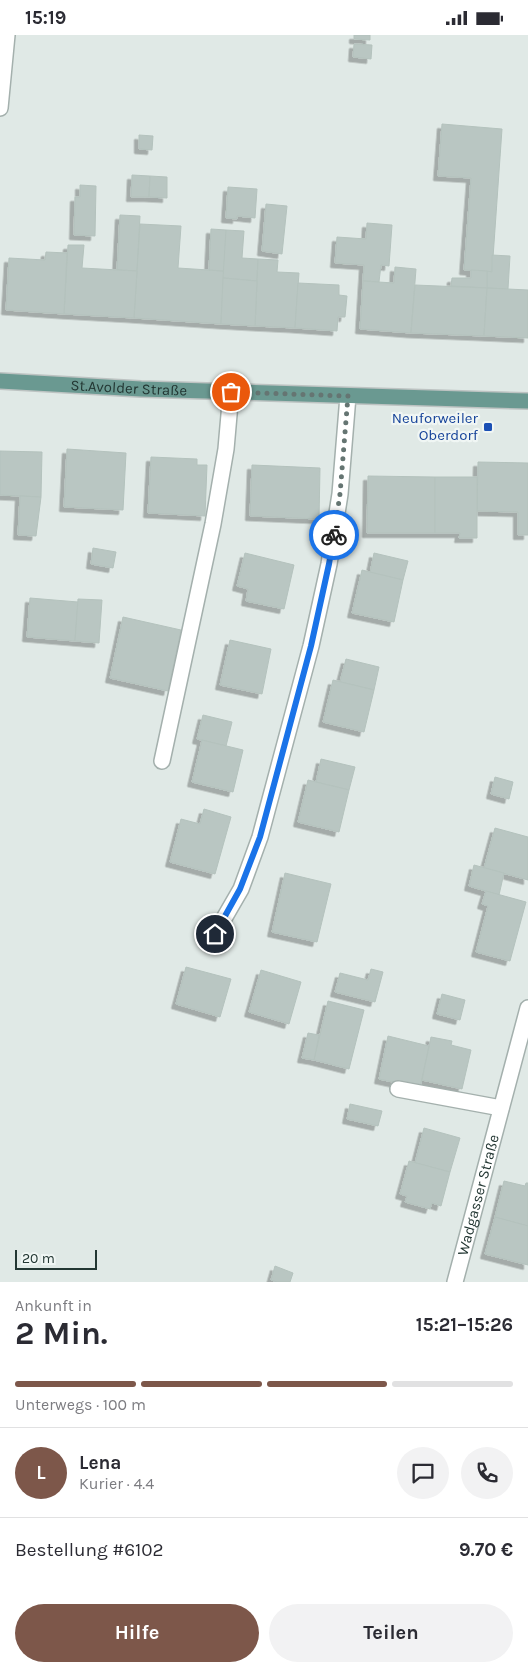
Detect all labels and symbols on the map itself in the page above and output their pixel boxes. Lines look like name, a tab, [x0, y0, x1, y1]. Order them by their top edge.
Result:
pin	[210, 371, 252, 413]
street label: St.Avolder Straße	[70, 376, 187, 399]
place label: Neuforweiler Oberdorf	[392, 409, 479, 444]
marker: Neuforweiler Oberdorf	[482, 421, 494, 433]
courier	[309, 510, 359, 560]
pin	[194, 913, 236, 955]
street label: Wadgasser Straße	[453, 1132, 503, 1258]
scale bar	[15, 1247, 98, 1270]

